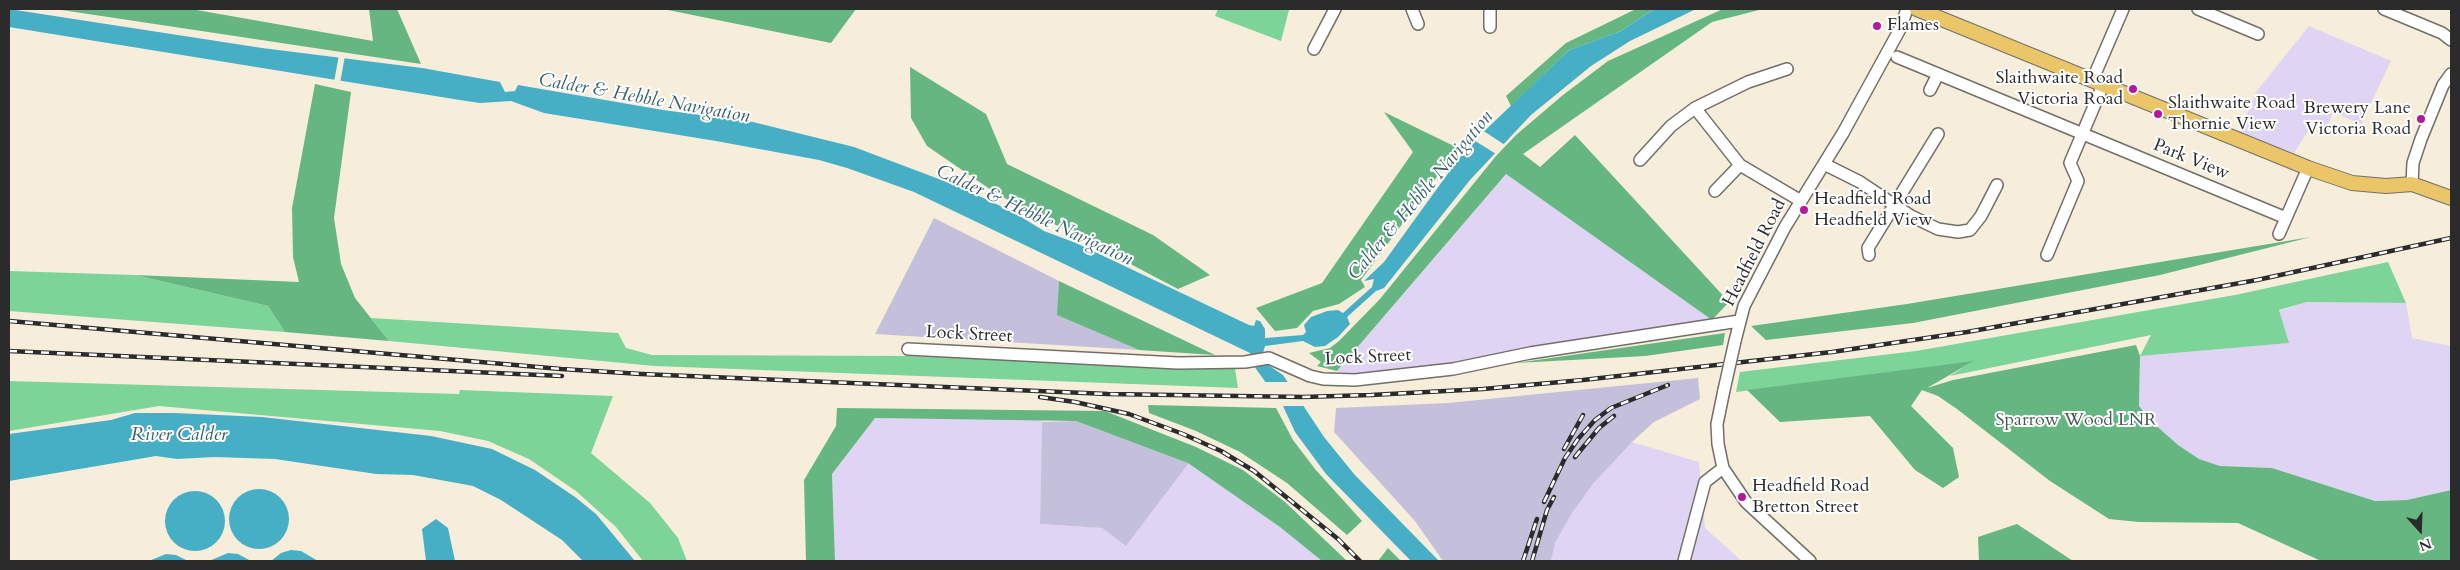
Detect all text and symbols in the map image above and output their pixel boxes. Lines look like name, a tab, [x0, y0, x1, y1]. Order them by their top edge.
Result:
place label: Flames	[1887, 15, 1939, 37]
marker: Flames	[1871, 20, 1883, 32]
place label: Slaithwaite Road Victoria Road	[1995, 68, 2123, 110]
water label: Calder & Hebble Navigation	[537, 69, 751, 129]
marker: Slaithwaite Road Victoria Road	[2127, 83, 2139, 95]
place label: Slaithwaite Road Thornie View	[2168, 93, 2296, 136]
place label: Brewery Lane Victoria Road	[2303, 98, 2411, 140]
water label: Calder & Hebble Navigation	[1344, 107, 1498, 285]
marker: Slaithwaite Road Thornie View	[2152, 108, 2164, 120]
marker: Brewery Lane Victoria Road	[2415, 113, 2427, 125]
street label: Park View	[2150, 135, 2232, 185]
water label: Calder & Hebble Navigation	[932, 160, 1136, 272]
place label: Headfield Road Headfield View	[1814, 189, 1933, 232]
street label: Headfield Road	[1719, 196, 1791, 310]
marker: Headfield Road Headfield View	[1798, 204, 1810, 216]
street label: Lock Street	[925, 322, 1013, 348]
street label: Lock Street	[1324, 345, 1412, 371]
park label: Sparrow Wood LNR	[1996, 410, 2156, 432]
water label: River Calder	[131, 425, 227, 447]
place label: Headfield Road Bretton Street	[1752, 476, 1869, 518]
marker: Headfield Road Bretton Street	[1736, 491, 1748, 503]
north arrow	[2395, 505, 2445, 555]
text: N	[2416, 534, 2434, 556]

